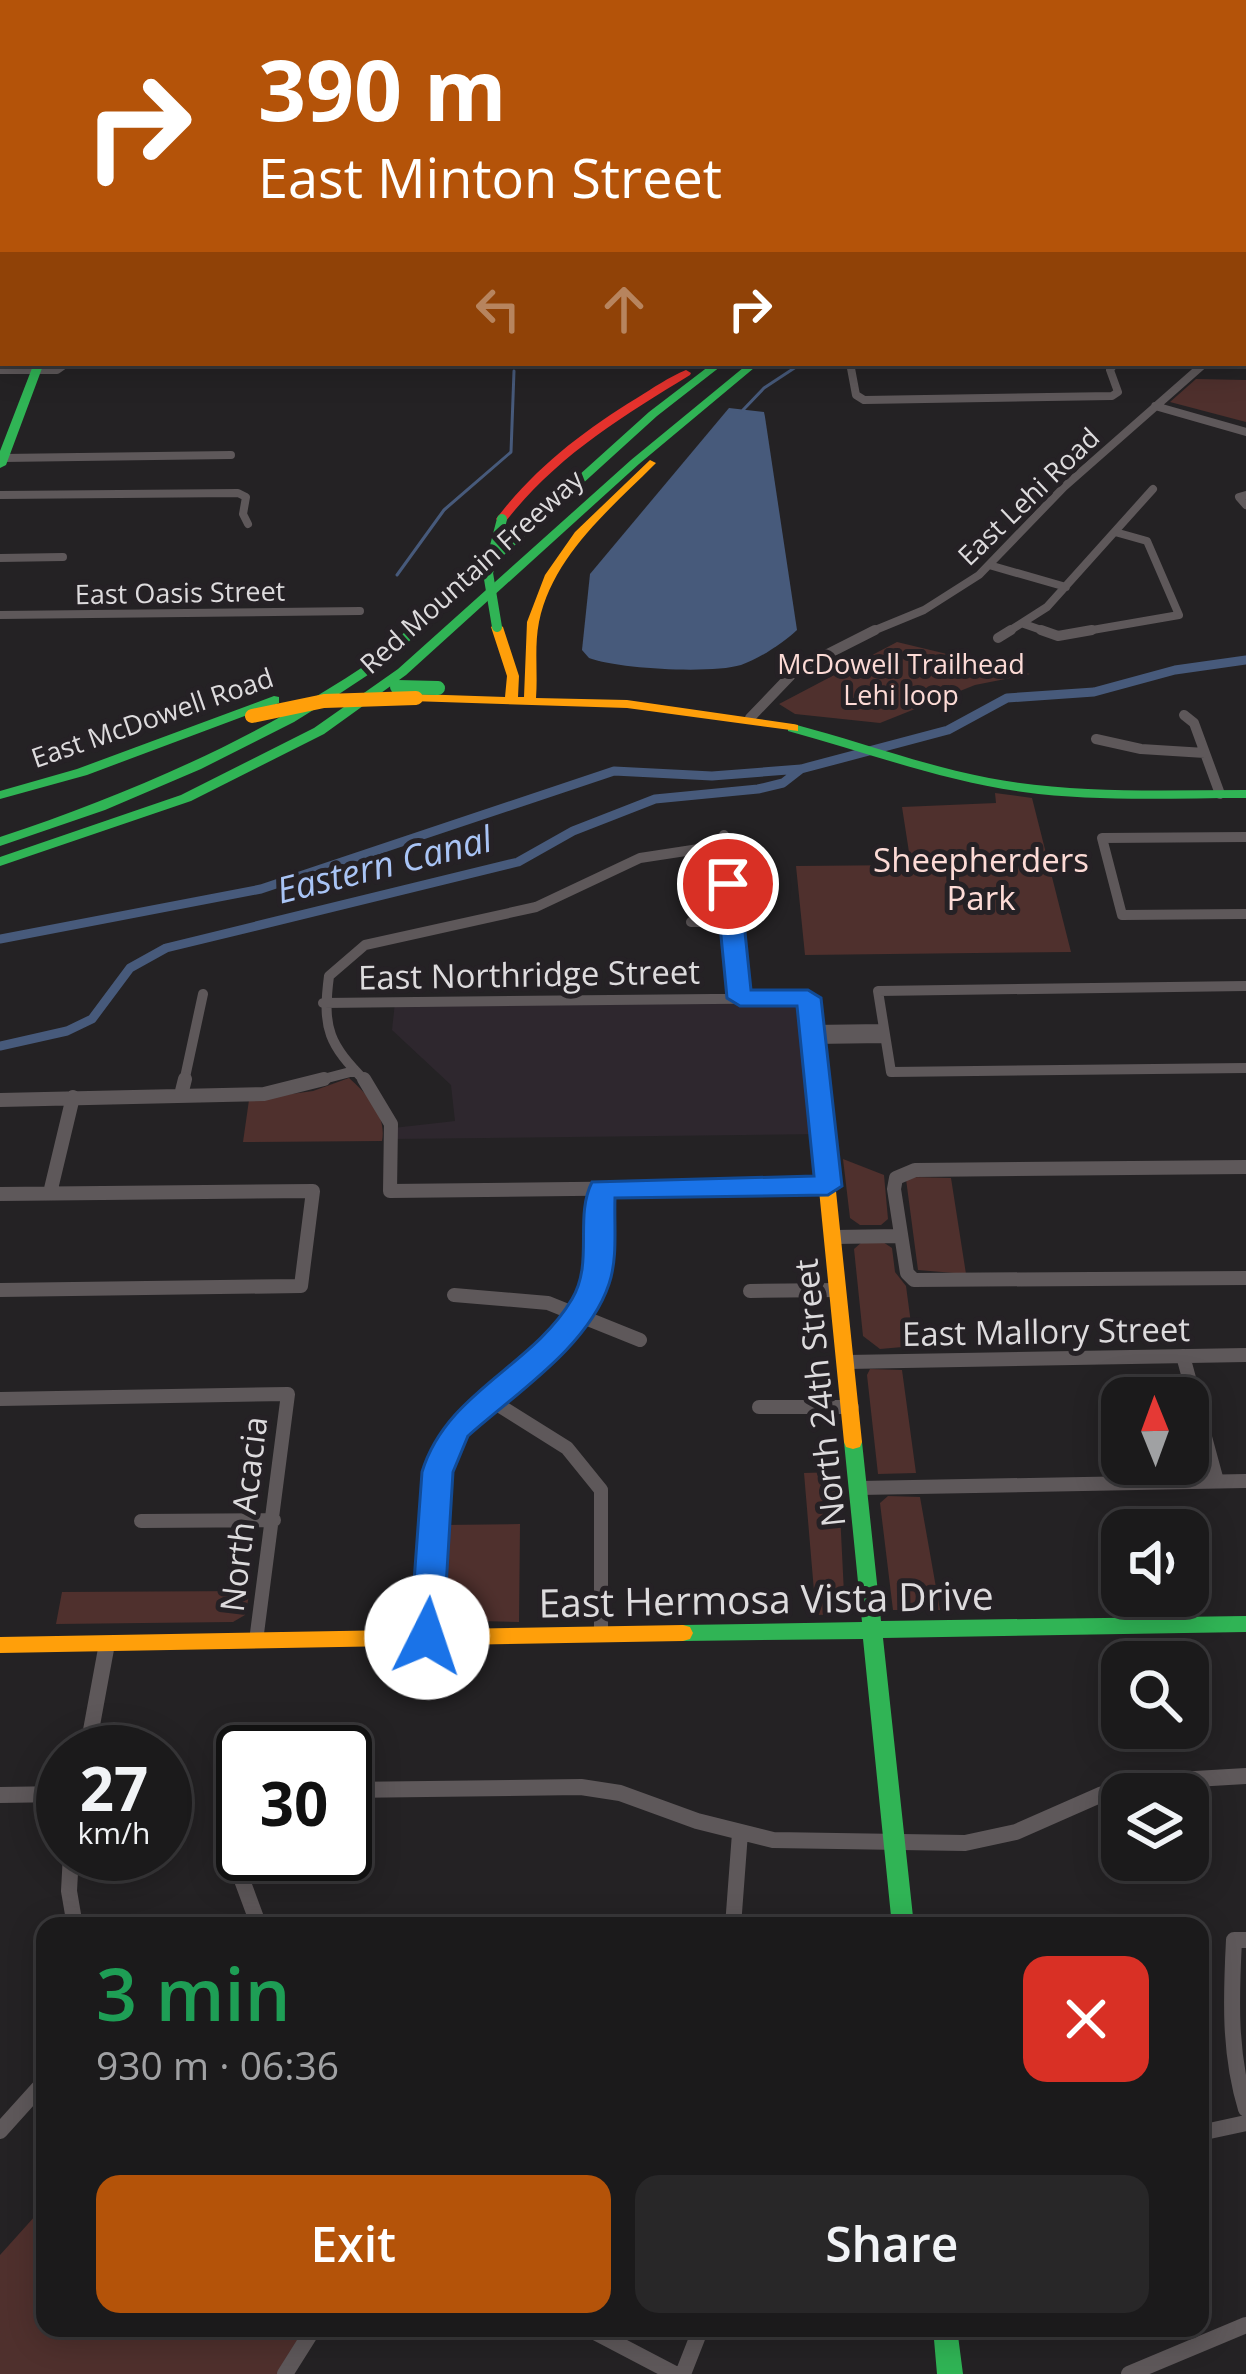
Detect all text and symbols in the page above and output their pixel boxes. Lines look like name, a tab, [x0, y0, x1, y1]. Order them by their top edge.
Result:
text: 390 m	[258, 31, 506, 146]
icon: right	[60, 48, 216, 204]
text: East Minton Street	[258, 140, 722, 214]
icon: left	[465, 276, 531, 342]
icon: ahead	[591, 276, 657, 342]
icon: right	[717, 276, 783, 342]
street label: East Lehi Road	[949, 419, 1107, 573]
street label: Red Mountain Freeway	[351, 460, 591, 681]
street label: East Oasis Street	[74, 572, 286, 612]
park label: McDowell Trailhead Lehi loop	[777, 645, 1025, 713]
street label: East McDowell Road	[26, 658, 278, 776]
water label: Eastern Canal	[271, 813, 498, 914]
pin	[677, 833, 779, 935]
park label: Sheepherders Park	[873, 837, 1089, 920]
icon: arrive	[695, 851, 761, 917]
street label: East Northridge Street	[358, 949, 700, 999]
street label: North 24th Street	[783, 1257, 855, 1529]
street label: East Mallory Street	[902, 1306, 1190, 1356]
north arrow	[1101, 1377, 1209, 1485]
map controls	[1101, 1377, 1209, 1881]
street label: North Acacia	[209, 1414, 277, 1614]
button: sound	[1101, 1509, 1209, 1617]
street label: East Hermosa Vista Drive	[538, 1568, 994, 1628]
position arrow	[364, 1574, 490, 1700]
button: search	[1101, 1641, 1209, 1749]
speed limit sign: 30	[216, 1725, 372, 1881]
text: 27	[80, 1747, 148, 1829]
button: layers	[1101, 1773, 1209, 1881]
text: km/h	[78, 1812, 150, 1853]
text: 3 min	[96, 1944, 290, 2042]
button: close	[1023, 1956, 1149, 2082]
text: 930 m · 06:36	[96, 2038, 339, 2091]
button: Exit	[96, 2175, 611, 2313]
button: Share	[635, 2175, 1149, 2313]

